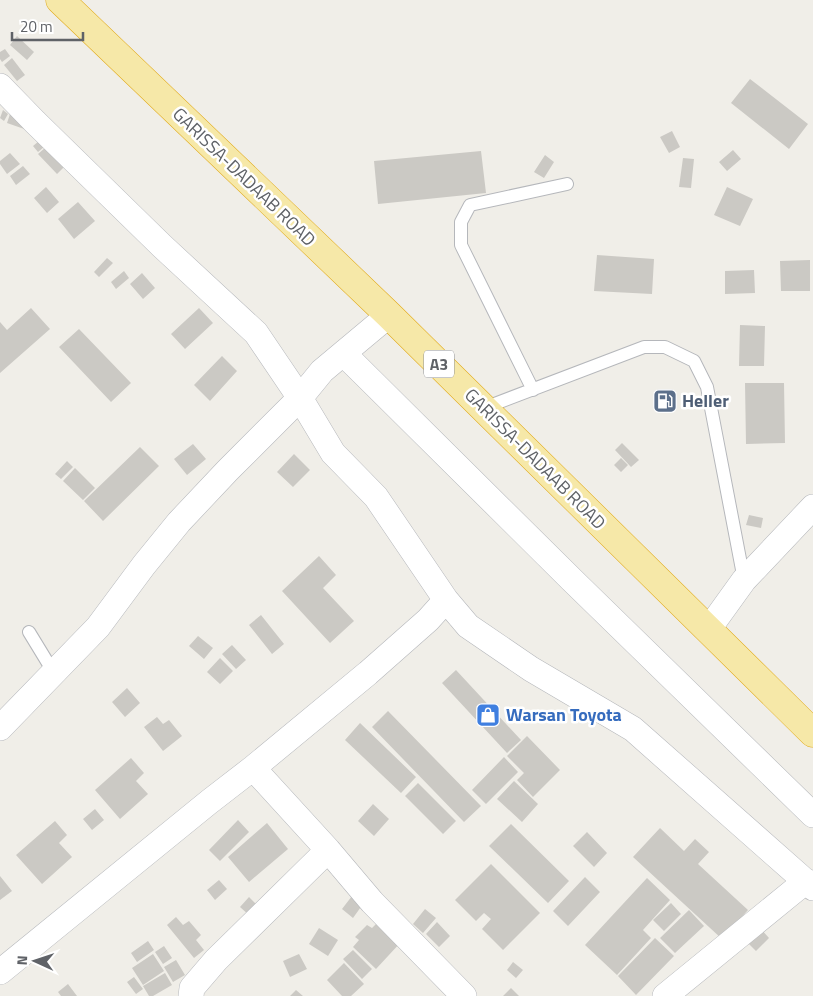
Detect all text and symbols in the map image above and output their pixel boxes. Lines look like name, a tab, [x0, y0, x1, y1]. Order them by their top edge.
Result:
scale bar	[12, 10, 84, 42]
text: 20 m	[20, 15, 53, 38]
street label: GARISSA-DADAAB ROAD	[167, 101, 322, 252]
road number: A3	[424, 350, 454, 378]
street label: GARISSA-DADAAB ROAD	[459, 382, 612, 535]
place label: Heller	[682, 387, 729, 414]
fuel station icon: Heller	[652, 388, 678, 414]
place label: Warsan Toyota	[506, 701, 622, 728]
shop icon: Warsan Toyota	[475, 702, 501, 728]
north arrow	[10, 936, 60, 986]
text: N	[11, 955, 32, 966]

